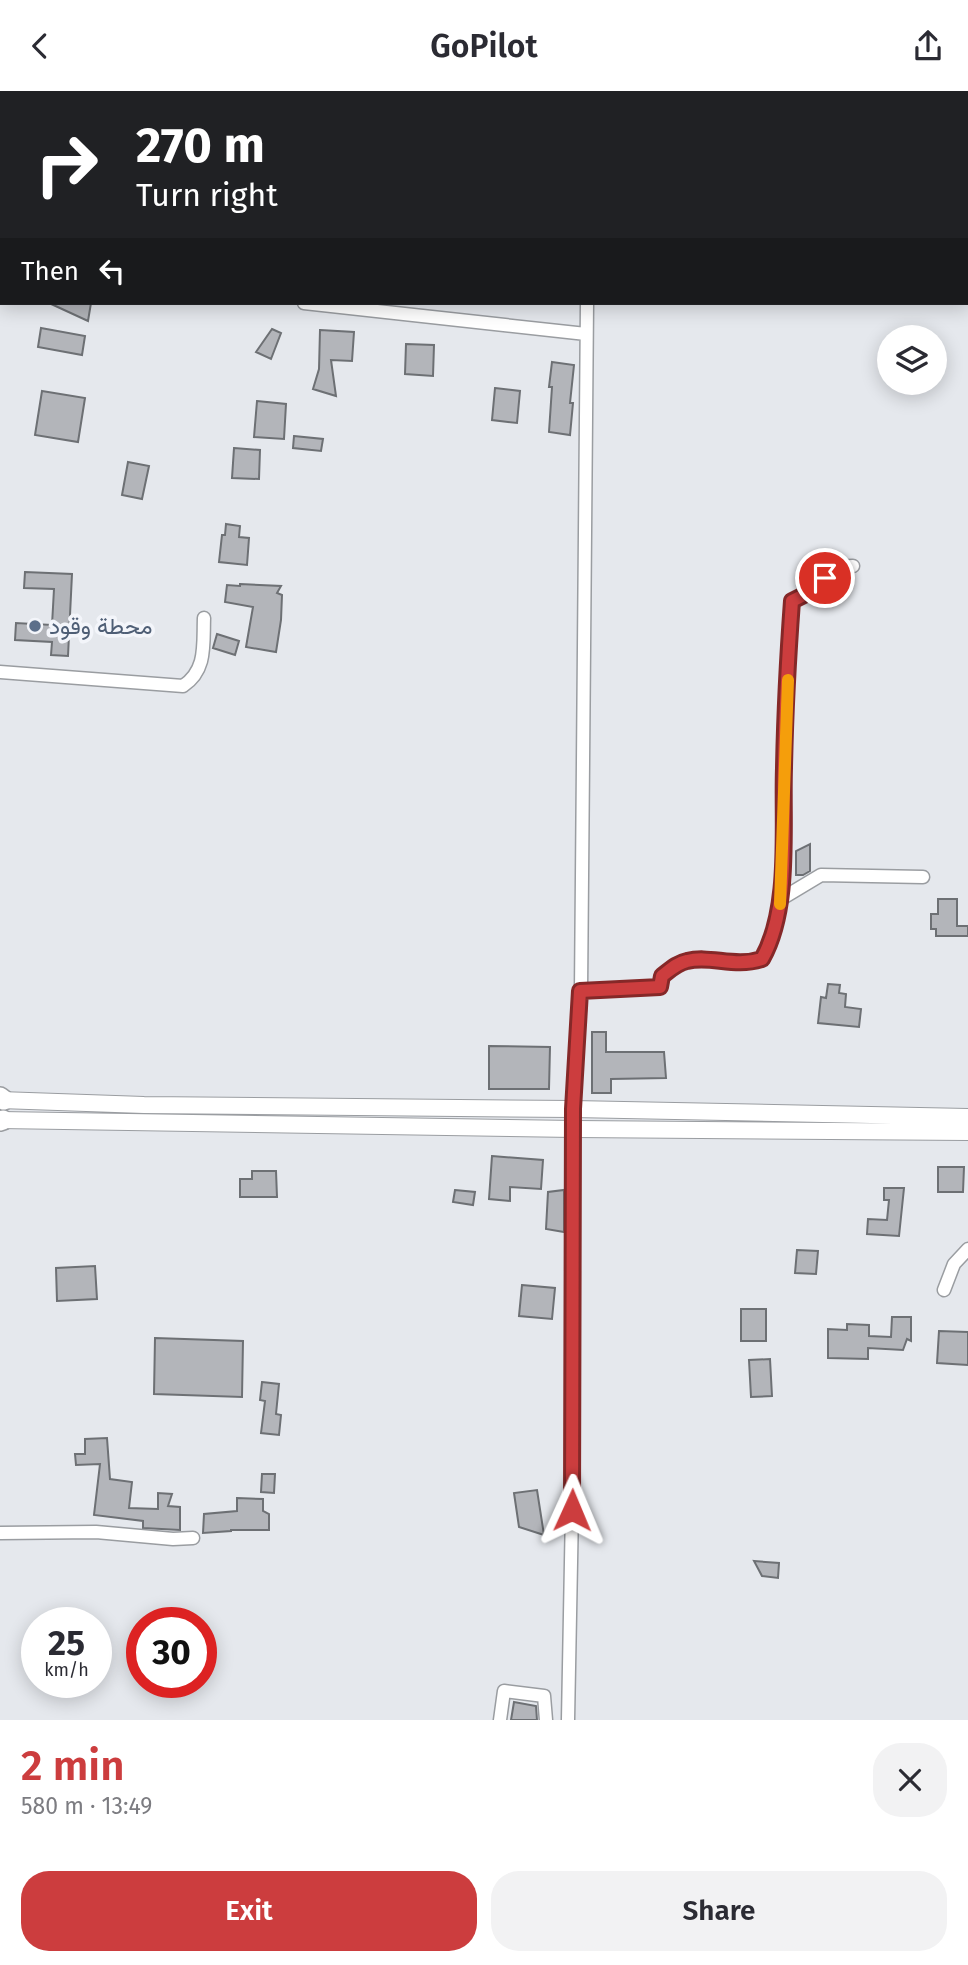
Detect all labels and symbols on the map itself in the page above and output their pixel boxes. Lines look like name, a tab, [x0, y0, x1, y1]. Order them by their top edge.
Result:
pin	[795, 548, 855, 608]
place label: محطة وقود	[49, 612, 152, 641]
marker: محطة وقود	[27, 618, 43, 634]
position arrow	[535, 1473, 609, 1547]
speed limit sign: 30	[126, 1607, 217, 1698]

